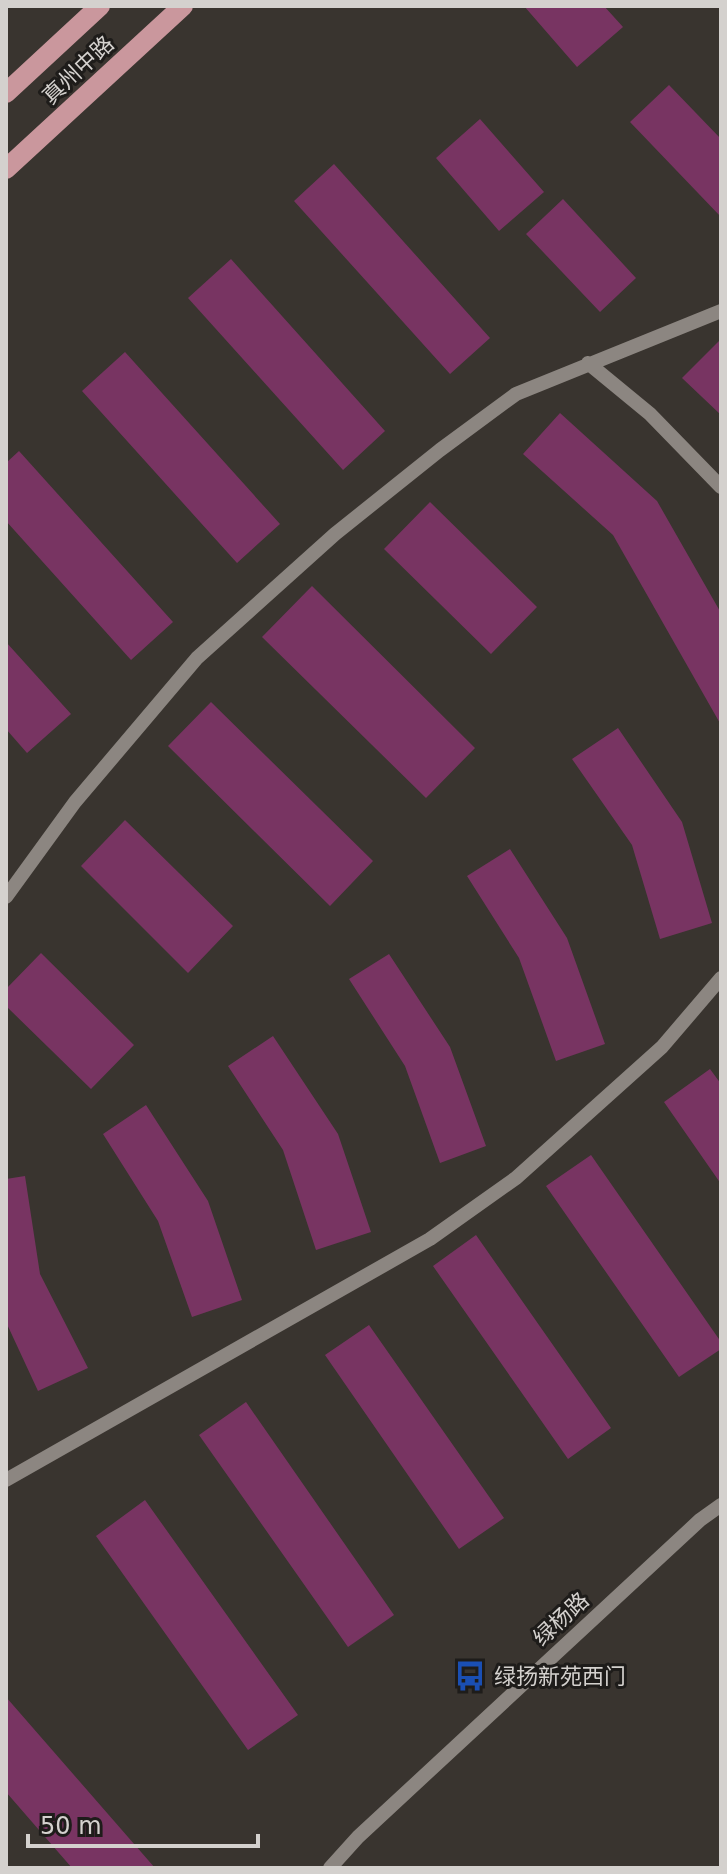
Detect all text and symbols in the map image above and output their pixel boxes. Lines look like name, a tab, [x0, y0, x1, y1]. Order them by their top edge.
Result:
street label: 真州中路	[37, 31, 119, 109]
street label: 绿杨路	[528, 1587, 594, 1651]
bus stop icon: 绿扬新苑西门	[453, 1659, 487, 1693]
place label: 绿扬新苑西门	[494, 1664, 626, 1689]
scale bar	[28, 1798, 258, 1848]
text: 50 m	[40, 1812, 102, 1840]

